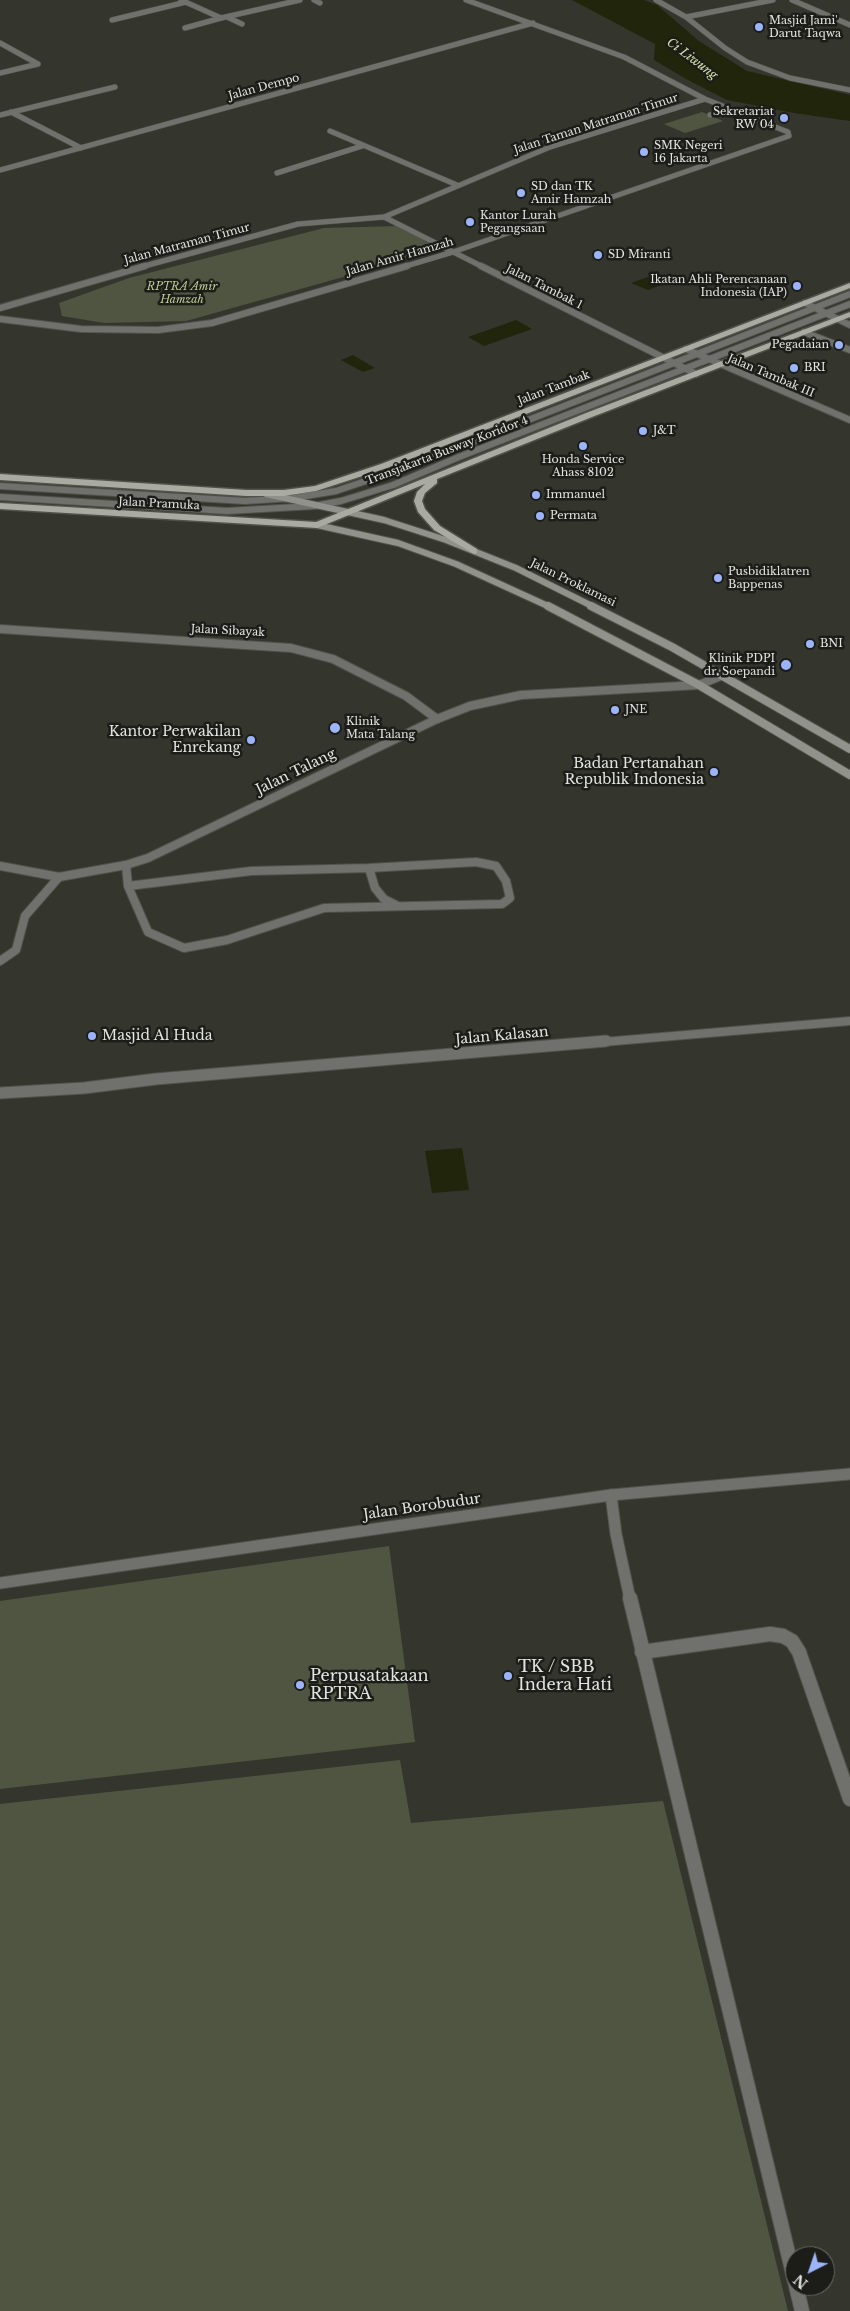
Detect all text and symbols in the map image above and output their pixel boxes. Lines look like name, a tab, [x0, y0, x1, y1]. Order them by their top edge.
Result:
place label: Masjid Jami' Darut Taqwa	[769, 14, 841, 40]
marker: Masjid Jami' Darut Taqwa	[753, 21, 765, 33]
water label: Ci Liwung	[664, 35, 720, 83]
street label: Jalan Dempo	[227, 71, 301, 103]
street label: Jalan Taman Matraman Timur	[512, 91, 680, 157]
place label: Sekretariat RW 04	[713, 105, 774, 131]
marker: Sekretariat RW 04	[778, 112, 790, 124]
place label: SMK Negeri 16 Jakarta	[654, 139, 723, 165]
marker: SMK Negeri 16 Jakarta	[638, 146, 650, 158]
place label: SD dan TK Amir Hamzah	[531, 180, 611, 206]
marker: SD dan TK Amir Hamzah	[515, 187, 527, 199]
place label: Kantor Lurah Pegangsaan	[480, 209, 556, 235]
marker: Kantor Lurah Pegangsaan	[464, 216, 476, 228]
street label: Jalan Matraman Timur	[123, 221, 251, 267]
street label: Jalan Amir Hamzah	[345, 235, 455, 279]
place label: SD Miranti	[608, 248, 671, 262]
marker: SD Miranti	[592, 249, 604, 261]
street label: Jalan Tambak 1	[503, 262, 585, 312]
place label: Ikatan Ahli Perencanaan Indonesia (IAP)	[650, 273, 787, 299]
park label: RPTRA Amir Hamzah	[147, 280, 217, 306]
marker: Ikatan Ahli Perencanaan Indonesia (IAP)	[791, 280, 803, 292]
place label: Pegadaian	[772, 338, 829, 352]
marker: Pegadaian	[833, 339, 845, 351]
street label: Jalan Tambak III	[726, 352, 816, 400]
place label: BRI	[804, 361, 826, 375]
marker: BRI	[788, 362, 800, 374]
street label: Jalan Tambak	[516, 368, 592, 408]
street label: Transjakarta Busway Koridor 4	[364, 414, 530, 488]
place label: J&T	[653, 424, 675, 438]
marker: J&T	[637, 425, 649, 437]
marker: Honda Service Ahass 8102	[577, 440, 589, 452]
place label: Honda Service Ahass 8102	[542, 453, 624, 479]
place label: Immanuel	[546, 488, 605, 502]
marker: Immanuel	[530, 489, 542, 501]
street label: Jalan Pramuka	[118, 495, 200, 513]
place label: Permata	[550, 509, 597, 523]
marker: Permata	[534, 510, 546, 522]
street label: Jalan Proklamasi	[528, 557, 618, 609]
place label: Pusbidiklatren Bappenas	[728, 565, 810, 591]
marker: Pusbidiklatren Bappenas	[712, 572, 724, 584]
street label: Jalan Sibayak	[191, 622, 265, 640]
place label: BNI	[820, 637, 843, 651]
marker: BNI	[804, 638, 816, 650]
place label: Klinik PDPI dr. Soepandi	[704, 652, 775, 678]
marker: Klinik PDPI dr. Soepandi	[779, 658, 793, 672]
place label: JNE	[625, 703, 647, 717]
marker: JNE	[609, 704, 621, 716]
place label: Klinik Mata Talang	[346, 715, 415, 741]
marker: Klinik Mata Talang	[328, 721, 342, 735]
place label: Kantor Perwakilan Enrekang	[109, 724, 241, 756]
marker: Kantor Perwakilan Enrekang	[245, 734, 257, 746]
street label: Jalan Talang	[253, 745, 339, 799]
place label: Badan Pertanahan Republik Indonesia	[564, 756, 704, 789]
marker: Badan Pertanahan Republik Indonesia	[708, 766, 720, 778]
street label: Jalan Kalasan	[455, 1024, 549, 1048]
place label: Masjid Al Huda	[102, 1028, 213, 1044]
marker: Masjid Al Huda	[86, 1030, 98, 1042]
street label: Jalan Borobudur	[362, 1490, 482, 1524]
place label: TK / SBB Indera Hati	[518, 1657, 612, 1695]
place label: Perpusatakaan RPTRA	[310, 1666, 429, 1704]
marker: TK / SBB Indera Hati	[502, 1670, 514, 1682]
marker: Perpusatakaan RPTRA	[294, 1679, 306, 1691]
north arrow	[785, 2246, 835, 2296]
text: N	[790, 2270, 812, 2293]

